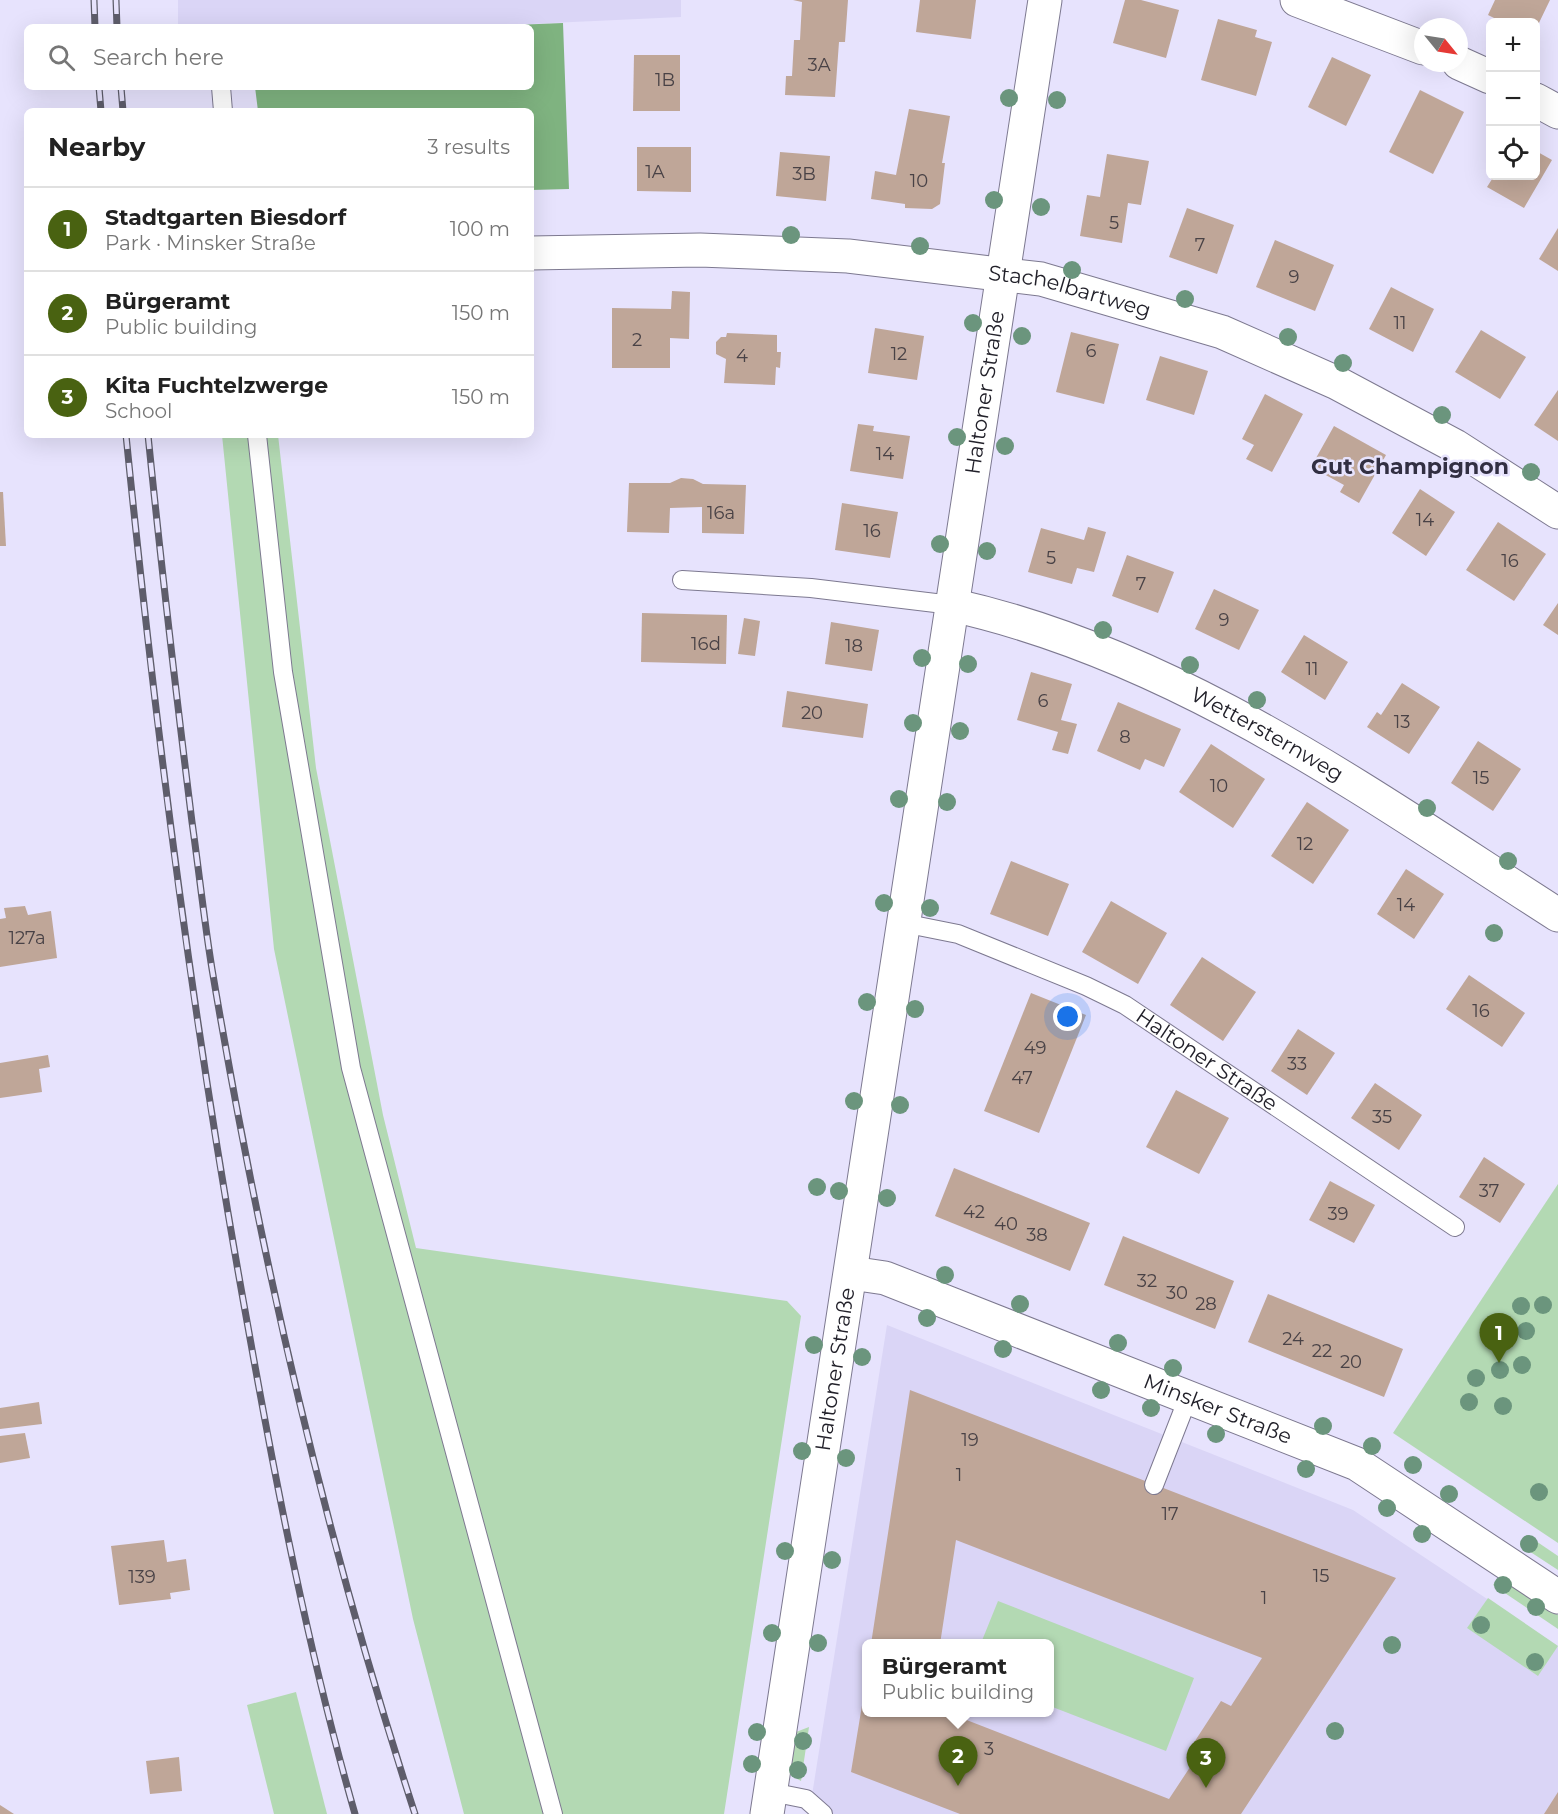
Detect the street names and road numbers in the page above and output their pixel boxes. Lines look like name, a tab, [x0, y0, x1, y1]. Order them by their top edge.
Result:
street label: Stachelbartweg	[987, 260, 1154, 322]
street label: Haltoner Straße	[959, 309, 1009, 476]
street label: Wettersternweg	[1187, 681, 1348, 787]
street label: Haltoner Straße	[1131, 1003, 1282, 1116]
street label: Haltoner Straße	[810, 1286, 860, 1453]
street label: Minsker Straße	[1140, 1368, 1296, 1449]

